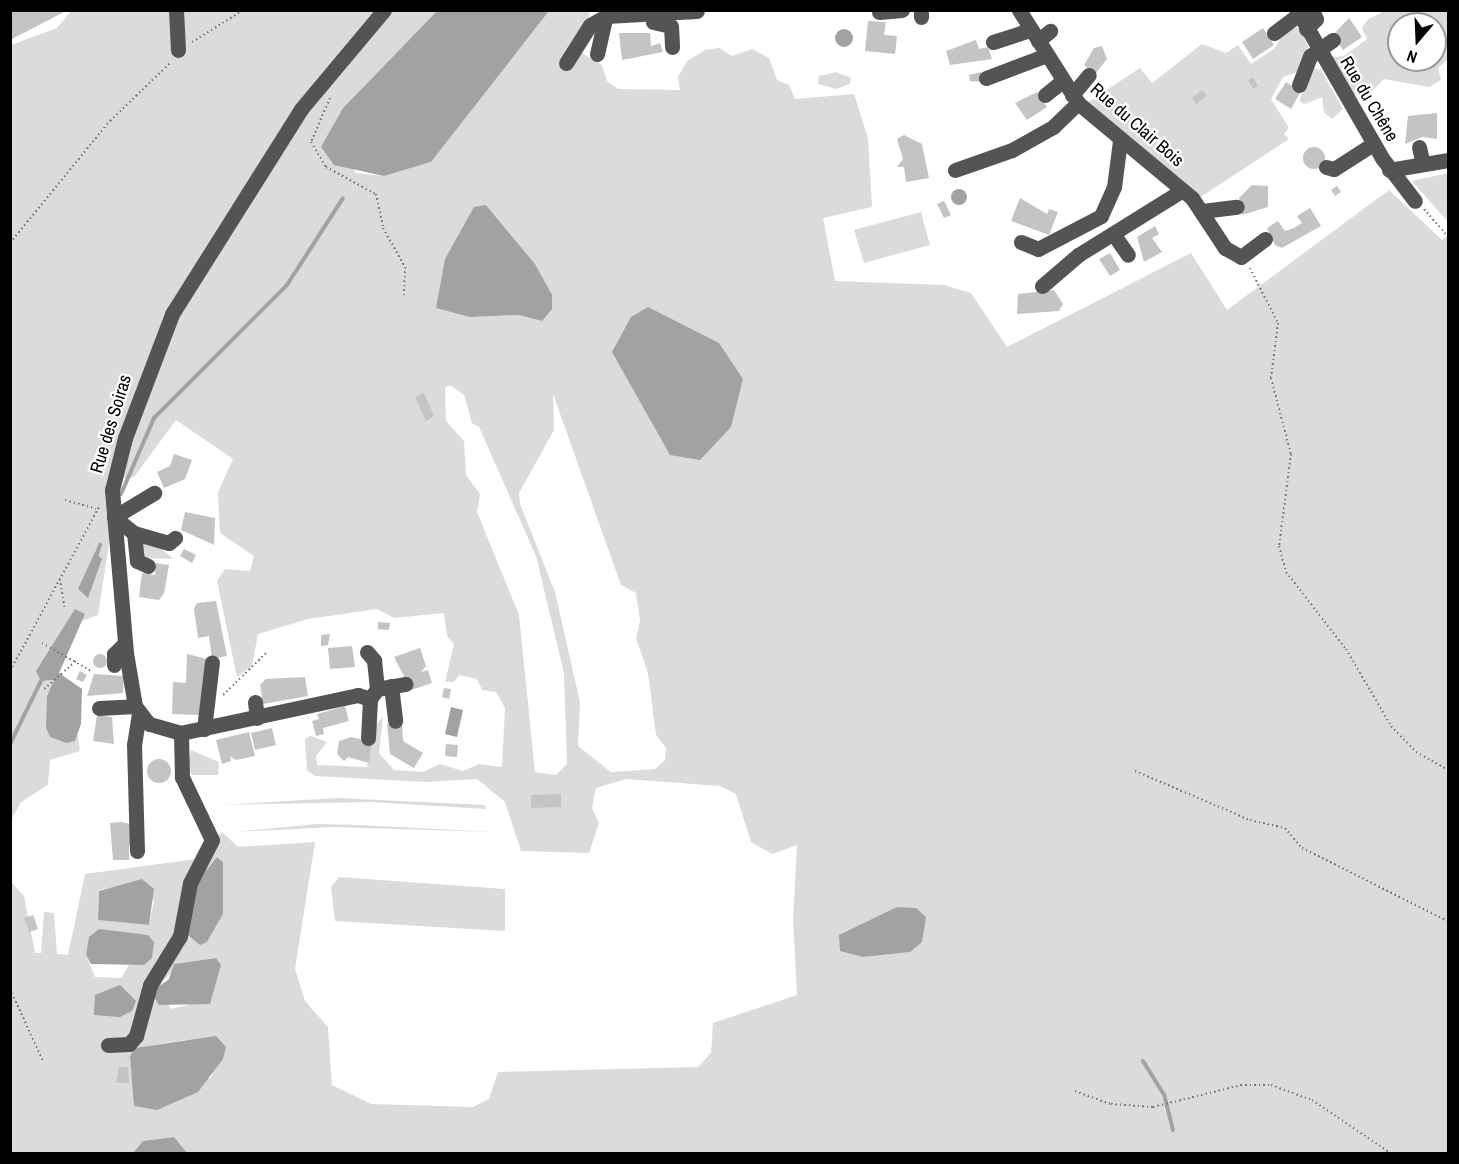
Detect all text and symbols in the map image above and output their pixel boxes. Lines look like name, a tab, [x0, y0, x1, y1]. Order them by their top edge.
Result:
north arrow	[1387, 12, 1447, 72]
text: N	[1404, 45, 1420, 69]
street label: Rue du Chêne	[1335, 53, 1403, 145]
street label: Rue du Clair Bois	[1086, 79, 1188, 171]
street label: Rue des Soiras	[86, 372, 136, 476]

